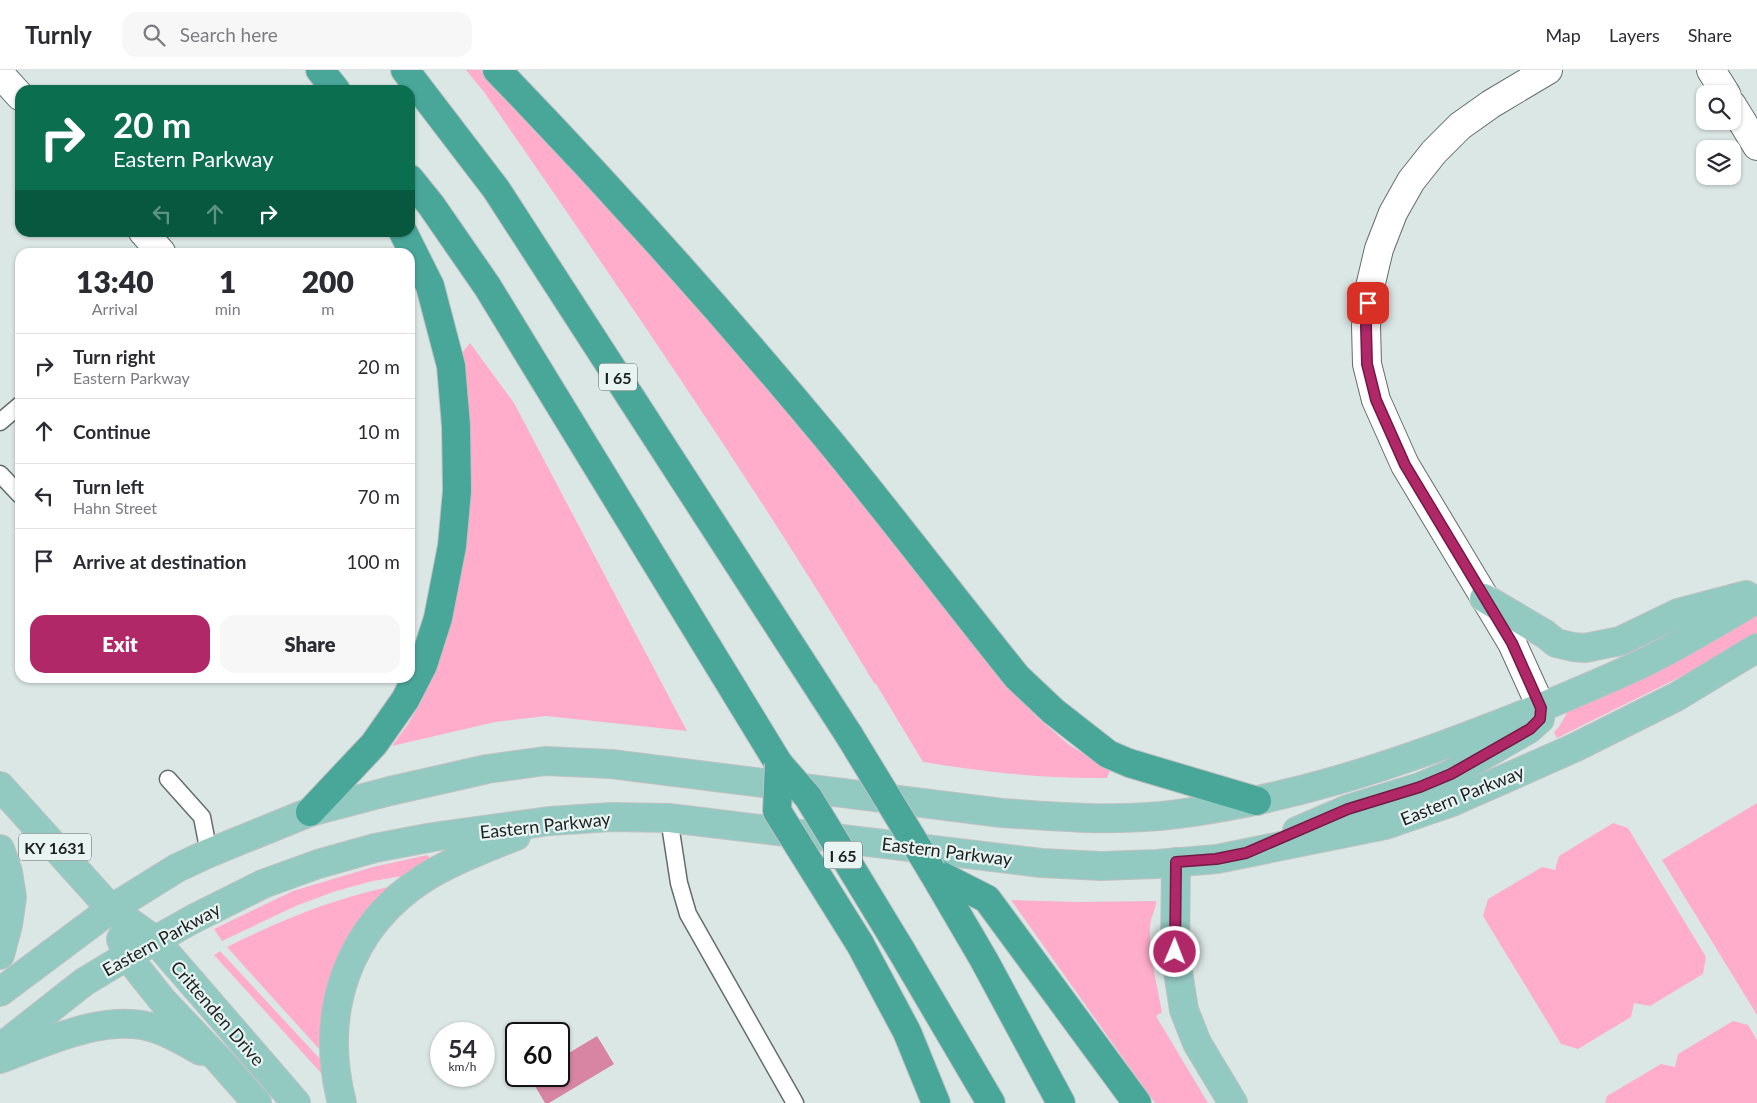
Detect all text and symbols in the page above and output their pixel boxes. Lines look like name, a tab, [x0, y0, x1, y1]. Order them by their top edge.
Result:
search box	[122, 12, 472, 57]
text: Turnly	[25, 20, 92, 49]
icon: search	[140, 21, 168, 49]
text: Search here	[180, 23, 278, 46]
text: Map	[1545, 24, 1581, 46]
text: Layers	[1609, 24, 1660, 46]
text: Share	[1688, 24, 1732, 46]
map controls	[1696, 85, 1741, 185]
button: search	[1696, 85, 1741, 130]
text: 20 m	[113, 103, 191, 145]
icon: right	[30, 105, 95, 170]
button: layers	[1696, 140, 1741, 185]
text: Eastern Parkway	[113, 145, 274, 172]
icon: left	[148, 200, 176, 228]
icon: ahead	[201, 200, 229, 228]
icon: right	[254, 200, 282, 228]
text: 13:40	[76, 263, 154, 299]
text: 1	[219, 263, 236, 299]
text: 200	[302, 263, 354, 299]
pin	[1347, 282, 1389, 324]
icon: arrive	[1354, 289, 1382, 317]
text: Arrival	[92, 299, 138, 318]
text: min	[215, 299, 241, 318]
text: m	[321, 299, 334, 318]
text: Turn right	[73, 345, 155, 368]
icon: right	[30, 352, 58, 380]
text: 20 m	[357, 355, 400, 378]
road number: I 65	[599, 364, 637, 390]
text: Eastern Parkway	[73, 368, 190, 387]
icon: ahead	[30, 417, 58, 445]
text: Continue	[73, 420, 151, 443]
text: 10 m	[357, 420, 400, 443]
text: Turn left	[73, 475, 144, 498]
icon: left	[30, 482, 58, 510]
text: 70 m	[357, 485, 400, 508]
text: Hahn Street	[73, 498, 157, 517]
icon: arrive	[30, 547, 58, 575]
text: Arrive at destination	[73, 550, 246, 573]
text: 100 m	[346, 550, 400, 573]
button: Exit	[30, 615, 210, 673]
button: Share	[220, 615, 400, 673]
street label: Eastern Parkway	[1397, 760, 1528, 830]
street label: Eastern Parkway	[479, 807, 612, 843]
street label: Eastern Parkway	[880, 832, 1014, 870]
road number: KY 1631	[19, 834, 91, 860]
road number: I 65	[824, 842, 862, 868]
street label: Eastern Parkway	[98, 897, 224, 980]
position arrow	[1148, 925, 1200, 977]
street label: Crittenden Drive	[166, 956, 270, 1070]
speed limit sign: 60	[505, 1022, 570, 1087]
text: 54	[448, 1033, 477, 1063]
text: km/h	[448, 1059, 477, 1074]

